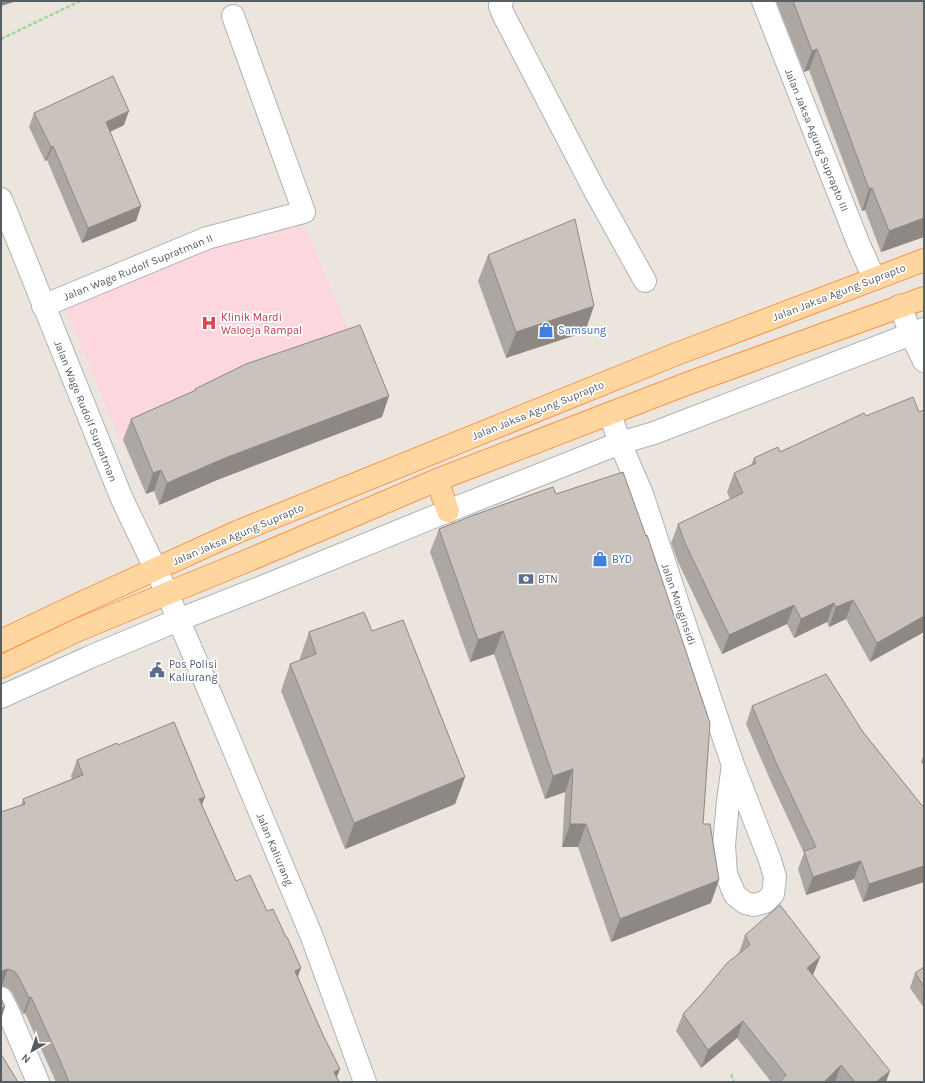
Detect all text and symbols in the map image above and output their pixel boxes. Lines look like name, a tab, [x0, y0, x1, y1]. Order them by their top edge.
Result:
street label: Jalan Jaksa Agung Suprapto III	[782, 67, 851, 213]
street label: Jalan Wage Rudolf Supratman II	[62, 231, 215, 303]
street label: Jalan Jaksa Agung Suprapto	[771, 261, 907, 324]
place label: Klinik Mardi Waloeja Rampal	[221, 311, 302, 337]
hospital icon: Klinik Mardi Waloeja Rampal	[200, 314, 218, 332]
shop icon: Samsung	[537, 321, 555, 339]
place label: Samsung	[558, 324, 607, 337]
street label: Jalan Wage Rudolf Supratman	[51, 339, 120, 484]
street label: Jalan Jaksa Agung Suprapto	[470, 378, 606, 443]
street label: Jalan Jaksa Agung Suprapto	[171, 501, 306, 568]
shop icon: BYD	[591, 550, 609, 568]
place label: BYD	[612, 553, 632, 566]
street label: Jalan Monginsidi	[658, 561, 699, 647]
bank icon: BTN	[517, 570, 535, 588]
place label: BTN	[538, 573, 558, 586]
place label: Pos Polisi Kaliurang	[169, 658, 218, 684]
public building icon: Pos Polisi Kaliurang	[148, 661, 166, 679]
street label: Jalan Kaliurang	[253, 811, 296, 888]
north arrow	[12, 1031, 52, 1071]
text: N	[19, 1051, 33, 1066]

